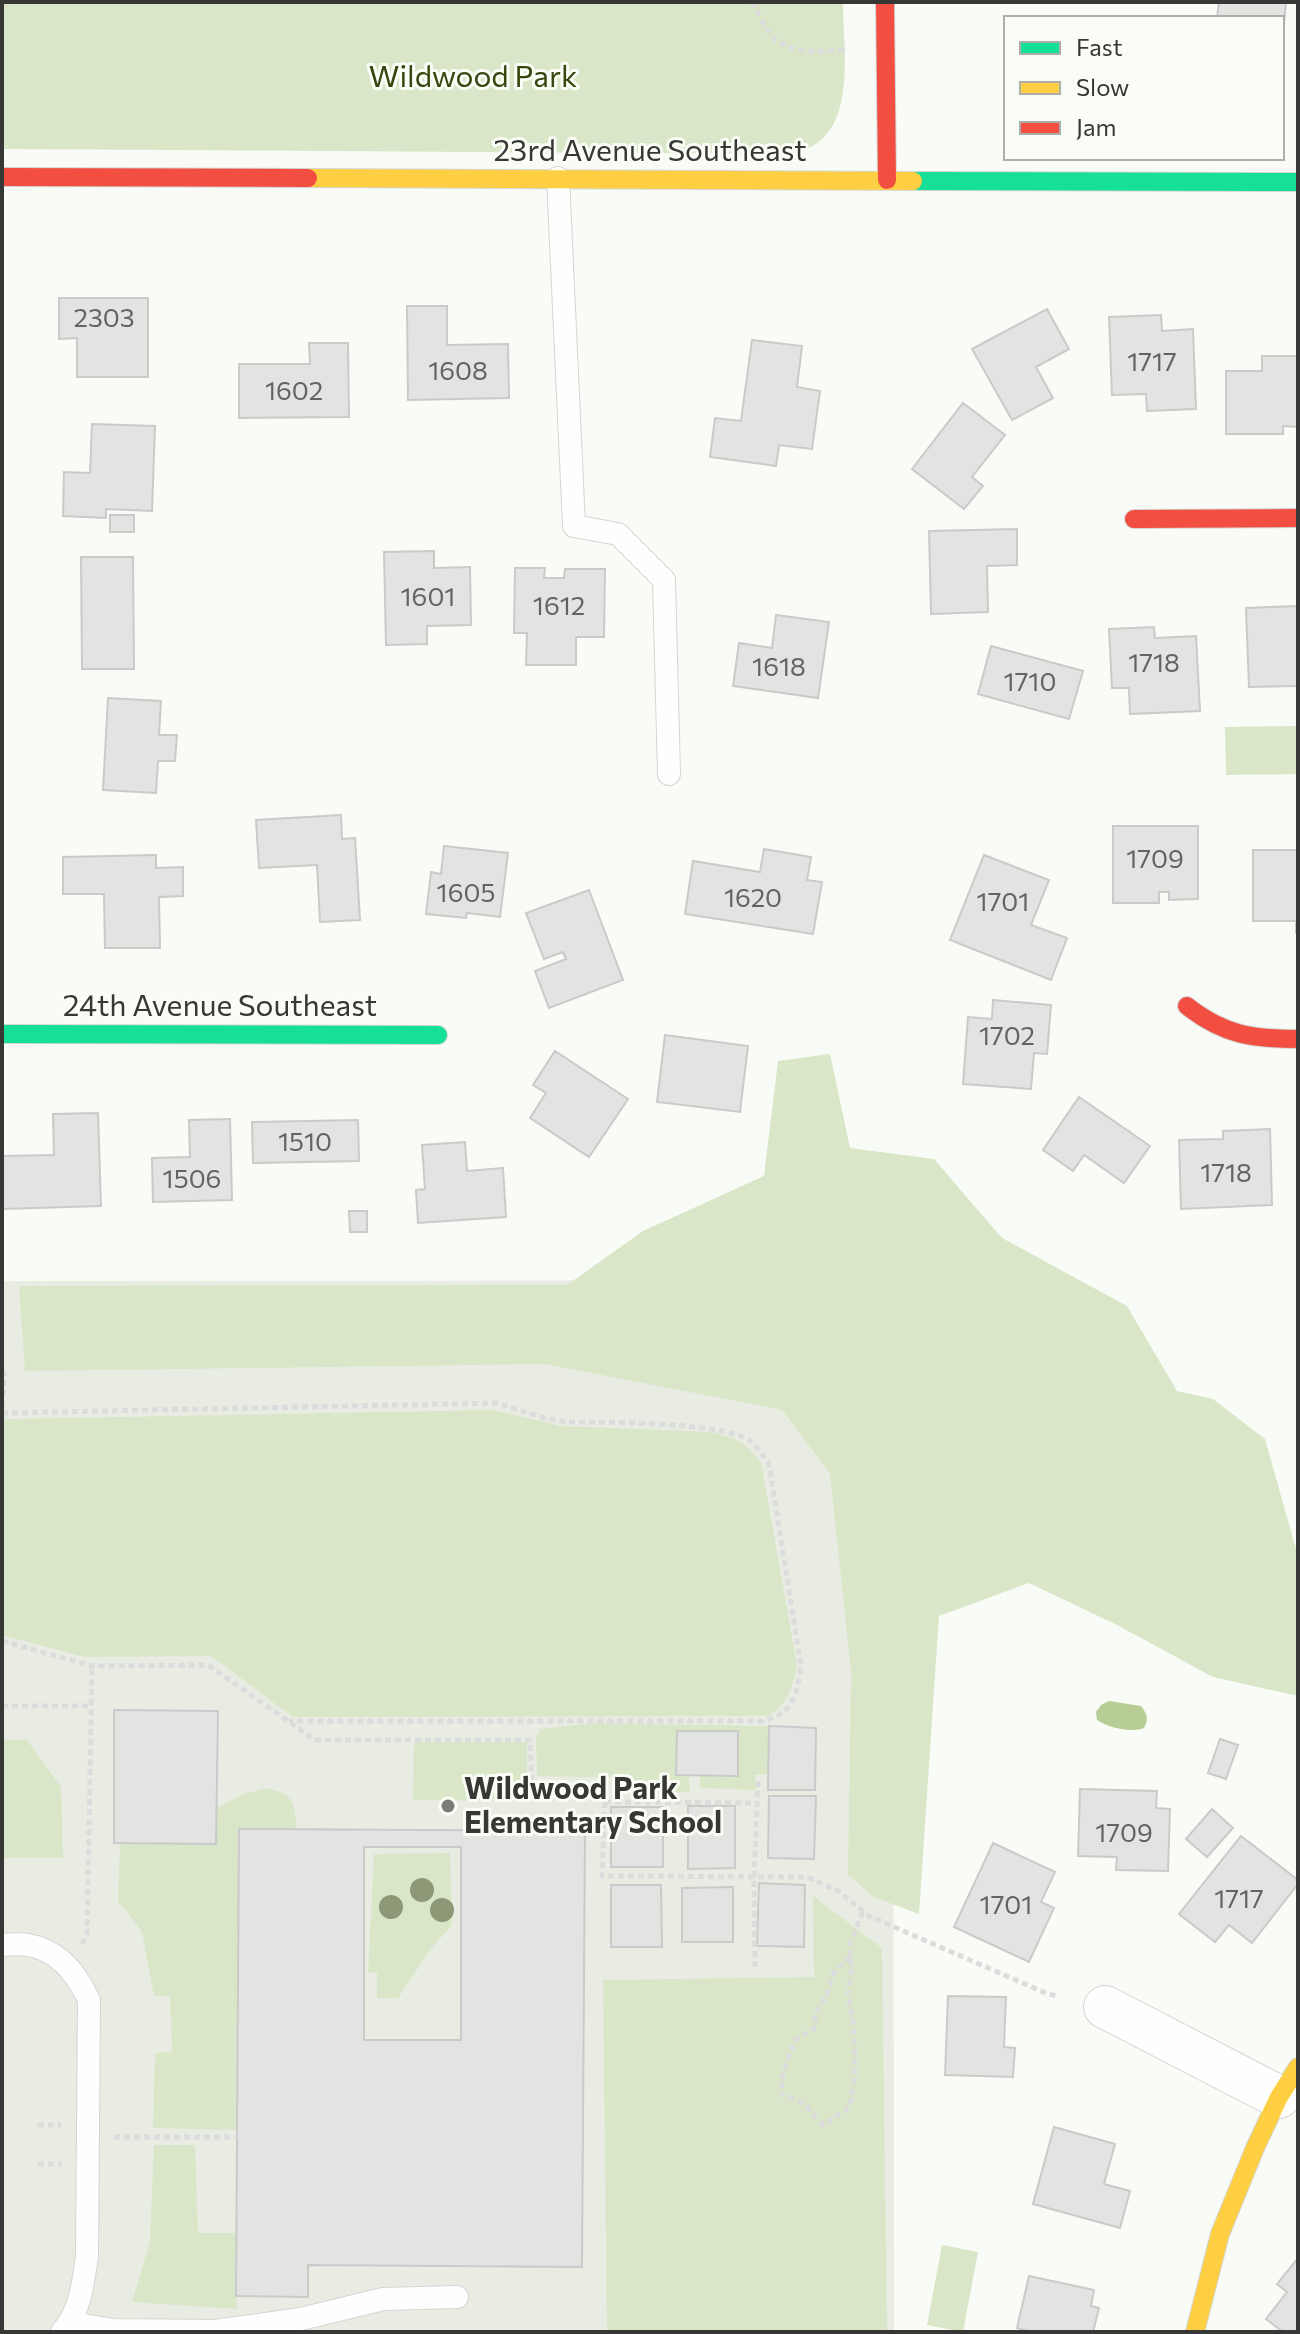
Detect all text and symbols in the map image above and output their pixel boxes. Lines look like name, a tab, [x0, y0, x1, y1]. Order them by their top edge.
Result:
legend	[1004, 16, 1284, 160]
text: Fast	[1076, 32, 1123, 61]
park label: Wildwood Park	[369, 56, 577, 93]
text: Slow	[1076, 72, 1129, 101]
text: Jam	[1076, 112, 1116, 141]
street label: 23rd Avenue Southeast	[493, 130, 807, 167]
house number: 2303	[74, 301, 134, 332]
house number: 1717	[1127, 345, 1177, 376]
house number: 1608	[428, 354, 488, 385]
house number: 1602	[265, 374, 323, 405]
house number: 1601	[401, 580, 455, 611]
house number: 1612	[533, 589, 585, 620]
house number: 1718	[1128, 646, 1180, 677]
house number: 1618	[752, 650, 806, 681]
house number: 1710	[1004, 665, 1056, 696]
house number: 1709	[1126, 842, 1184, 873]
house number: 1605	[437, 876, 495, 907]
house number: 1620	[724, 881, 782, 912]
house number: 1701	[977, 885, 1029, 916]
street label: 24th Avenue Southeast	[63, 985, 377, 1022]
house number: 1702	[979, 1019, 1035, 1050]
house number: 1510	[278, 1125, 332, 1156]
house number: 1718	[1200, 1156, 1252, 1187]
house number: 1506	[163, 1162, 221, 1193]
place label: Wildwood Park Elementary School	[464, 1768, 722, 1839]
marker: Wildwood Park Elementary School	[439, 1797, 457, 1815]
house number: 1709	[1095, 1816, 1153, 1847]
house number: 1717	[1214, 1882, 1264, 1913]
house number: 1701	[980, 1888, 1032, 1919]

